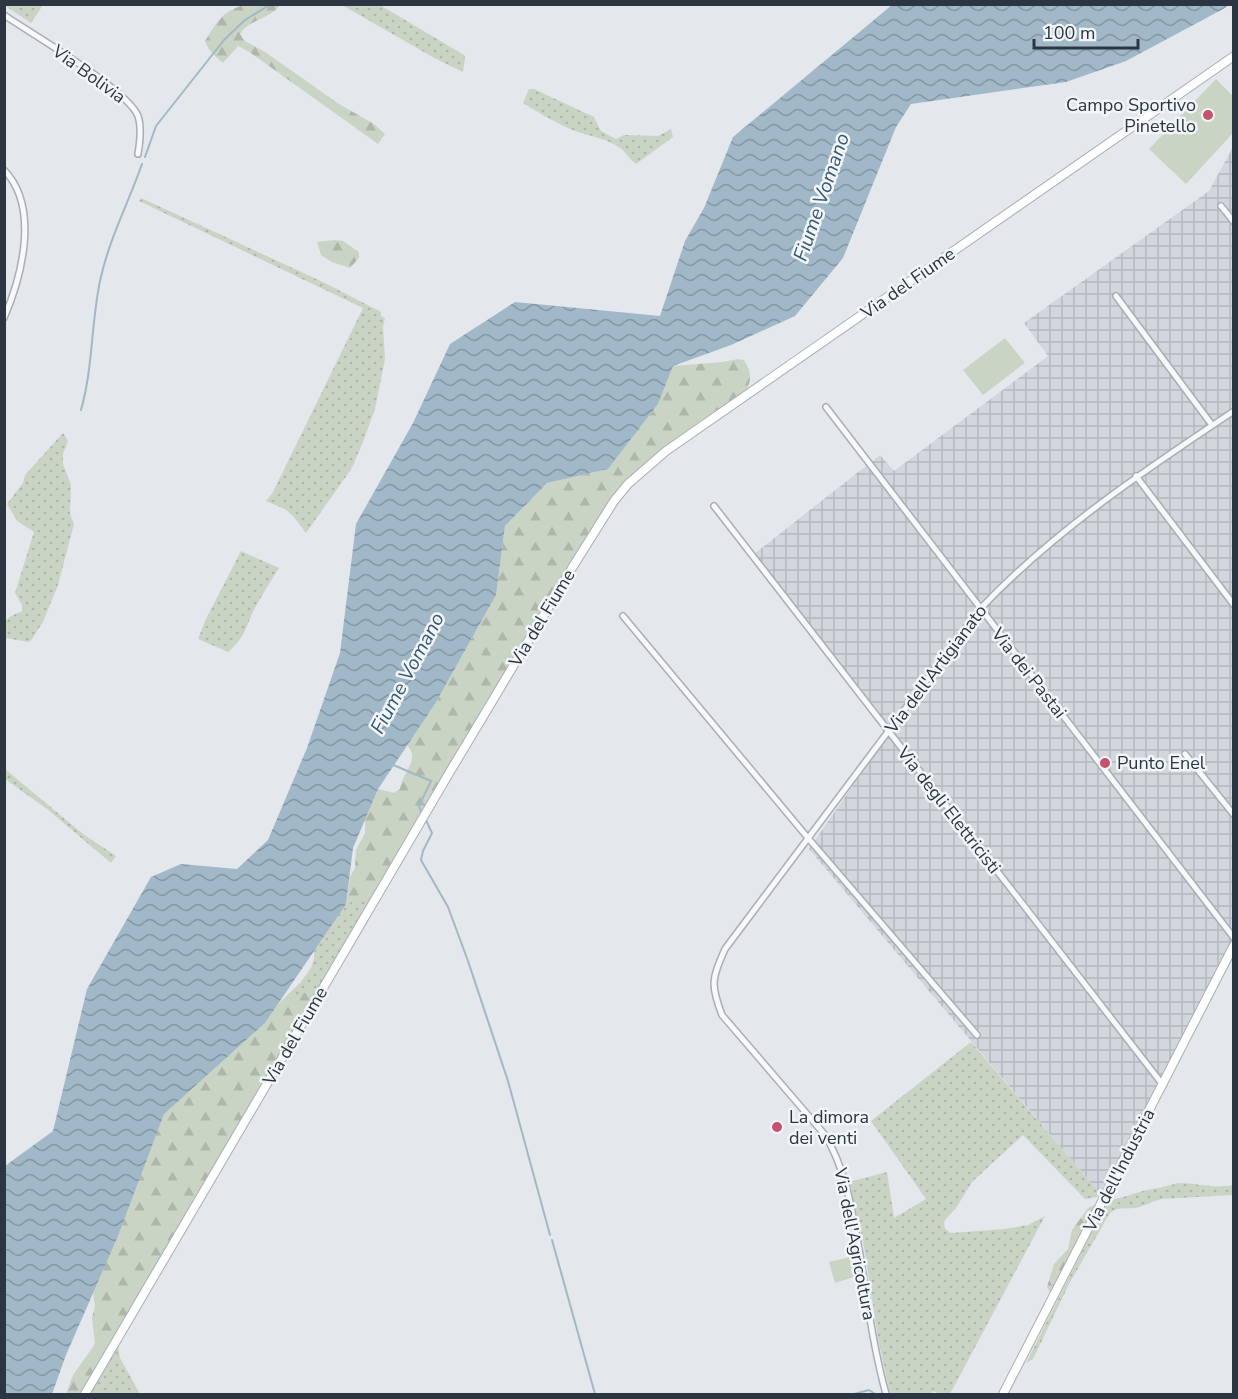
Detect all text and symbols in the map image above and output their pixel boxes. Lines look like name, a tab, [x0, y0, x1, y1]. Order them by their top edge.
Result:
scale bar	[1034, 12, 1138, 50]
text: 100 m	[1043, 21, 1095, 45]
street label: Via Bolivia	[47, 39, 131, 109]
place label: Campo Sportivo Pinetello	[1066, 93, 1196, 138]
marker: Campo Sportivo Pinetello	[1201, 108, 1215, 122]
water label: Fiume Vomano	[787, 130, 856, 265]
street label: Via del Fiume	[855, 242, 960, 325]
street label: Via del Fiume	[503, 565, 581, 672]
street label: Via dell'Artigianato	[879, 600, 992, 739]
water label: Fiume Vomano	[364, 608, 451, 739]
street label: Via dei Pastai	[985, 622, 1072, 723]
street label: Via degli Elettricisti	[891, 741, 1006, 879]
place label: Punto Enel	[1117, 751, 1206, 775]
marker: Punto Enel	[1098, 756, 1112, 770]
street label: Via del Fiume	[257, 982, 333, 1090]
street label: Via dell'Industria	[1077, 1104, 1160, 1237]
place label: La dimora dei venti	[789, 1105, 869, 1150]
marker: La dimora dei venti	[770, 1120, 784, 1134]
street label: Via dell'Agricoltura	[828, 1165, 882, 1322]

